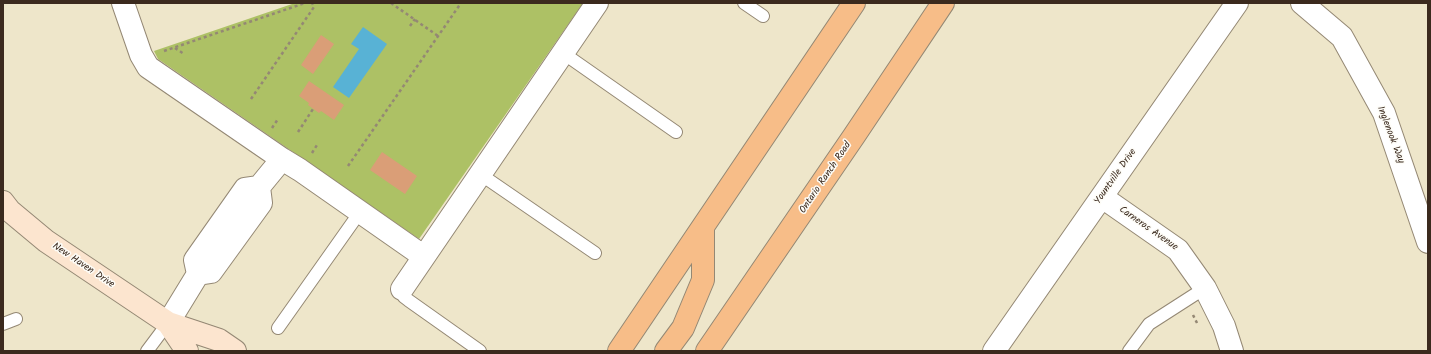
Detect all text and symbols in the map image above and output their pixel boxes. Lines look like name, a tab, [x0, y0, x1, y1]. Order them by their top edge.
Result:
street label: Inglenook Way	[1374, 105, 1406, 165]
street label: Ontario Ranch Road	[798, 140, 854, 216]
street label: Yountville Drive	[1092, 147, 1140, 207]
street label: Carneros Avenue	[1116, 204, 1180, 254]
street label: New Haven Drive	[50, 241, 116, 291]

